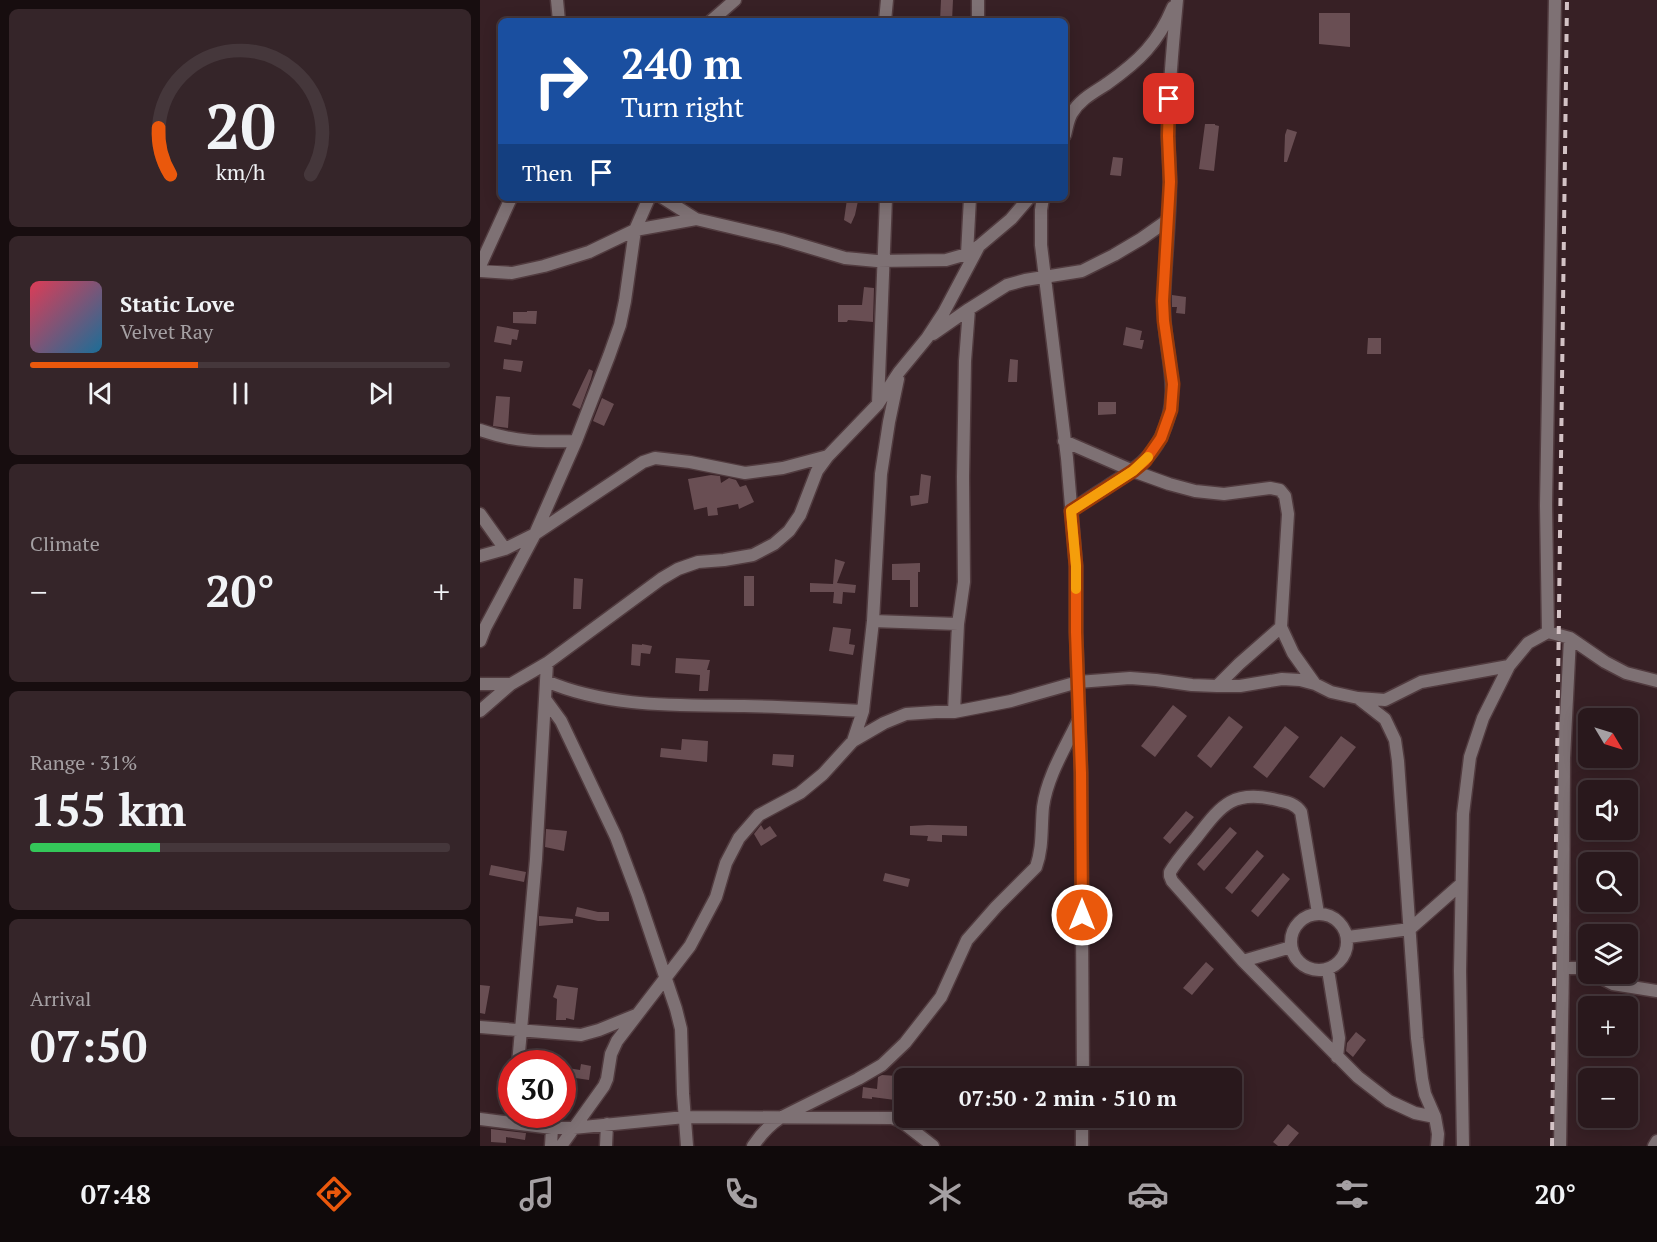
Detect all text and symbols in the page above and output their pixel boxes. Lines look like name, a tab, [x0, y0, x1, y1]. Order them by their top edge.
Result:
text: 240 m	[621, 35, 742, 91]
icon: right	[522, 42, 600, 120]
pin	[1143, 73, 1194, 124]
icon: arrive	[1152, 82, 1185, 115]
text: 20	[205, 84, 275, 167]
text: Turn right	[621, 89, 744, 125]
icon: arrive	[585, 156, 618, 189]
text: Then	[522, 158, 573, 187]
text: km/h	[215, 159, 265, 187]
text: Static Love	[120, 289, 235, 318]
text: Velvet Ray	[120, 318, 213, 345]
icon: previous	[84, 377, 117, 410]
icon: pause	[224, 377, 257, 410]
icon: next	[364, 377, 397, 410]
text: Climate	[30, 530, 100, 557]
text: 20°	[205, 560, 275, 620]
text: −	[30, 570, 48, 613]
text: +	[432, 570, 450, 613]
north arrow	[1578, 708, 1638, 768]
map controls	[1578, 708, 1638, 1128]
text: Range · 31%	[30, 749, 137, 776]
text: 155 km	[30, 779, 186, 839]
button: sound	[1578, 780, 1638, 840]
button: search	[1578, 852, 1638, 912]
position arrow	[1050, 883, 1114, 947]
button: layers	[1578, 924, 1638, 984]
text: Arrival	[30, 985, 91, 1012]
button: +	[1578, 996, 1638, 1056]
text: 07:50	[30, 1015, 147, 1075]
speed limit sign: 30	[498, 1050, 576, 1128]
button: −	[1578, 1068, 1638, 1128]
text: 07:50 · 2 min · 510 m	[959, 1083, 1177, 1112]
icon: directions	[313, 1173, 355, 1215]
icon: music	[516, 1173, 558, 1215]
icon: phone	[720, 1173, 762, 1215]
icon: climate	[924, 1173, 966, 1215]
icon: car	[1127, 1173, 1169, 1215]
icon: filters	[1331, 1173, 1373, 1215]
text: 07:48	[81, 1176, 151, 1212]
text: 20°	[1534, 1176, 1576, 1212]

